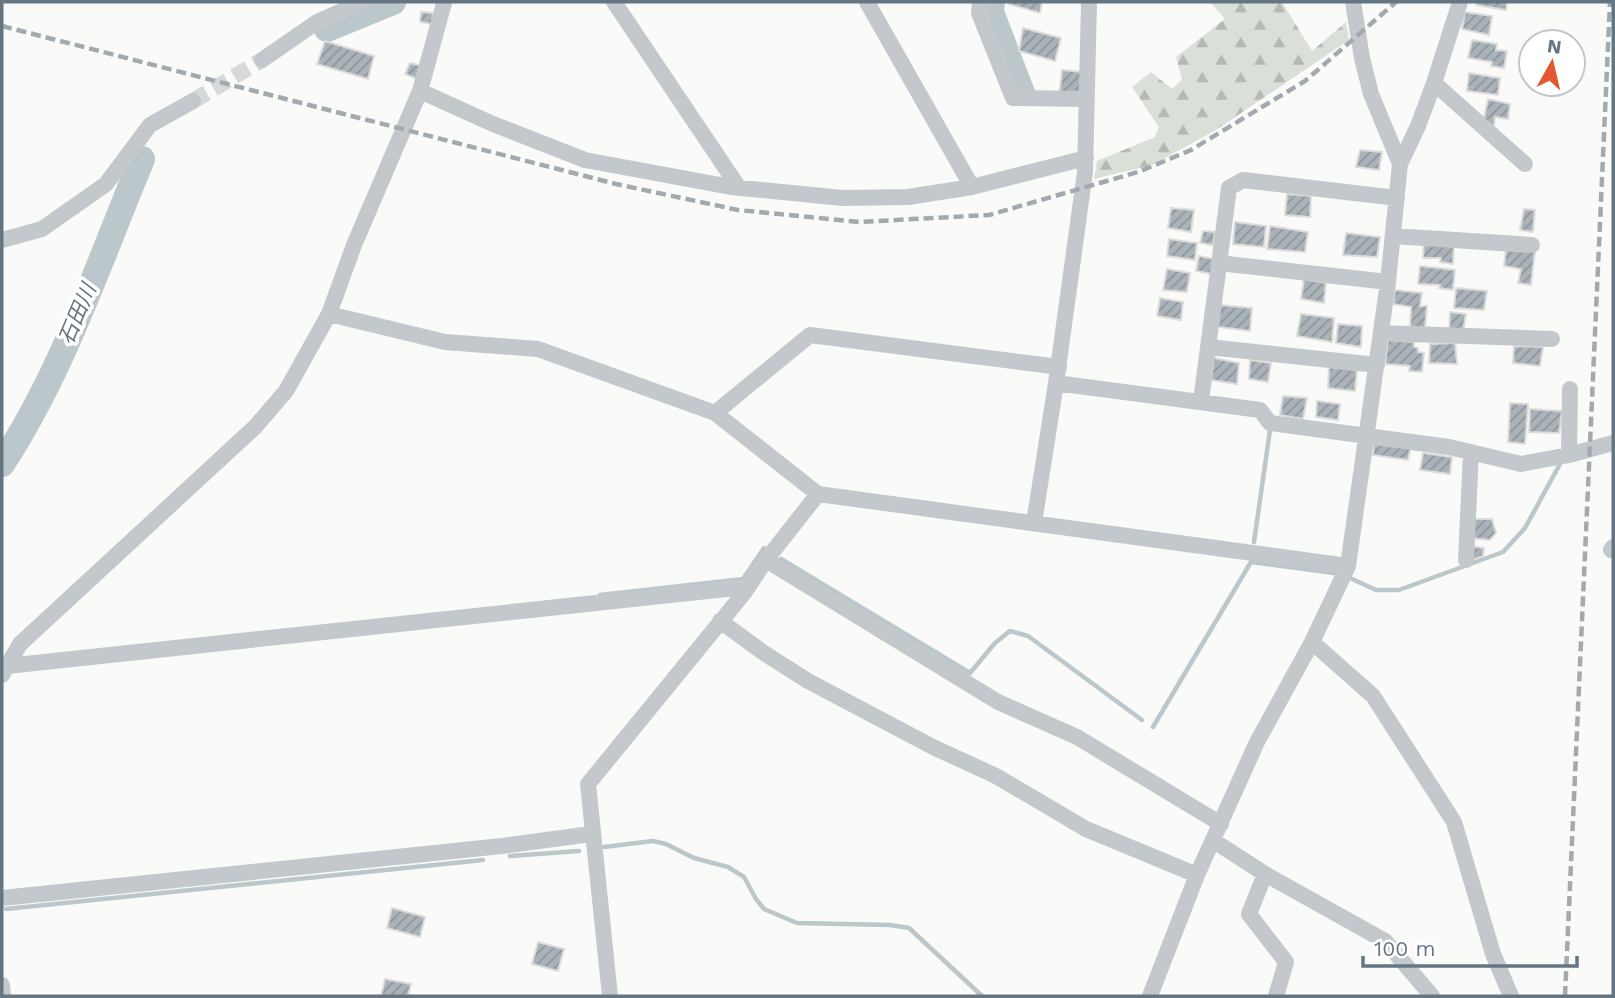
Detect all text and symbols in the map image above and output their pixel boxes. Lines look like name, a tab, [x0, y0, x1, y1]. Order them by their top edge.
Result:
north arrow	[1517, 28, 1587, 98]
text: N	[1546, 34, 1563, 59]
water label: 石田川	[53, 278, 102, 348]
scale bar	[1363, 925, 1576, 969]
text: 100 m	[1374, 936, 1436, 961]

